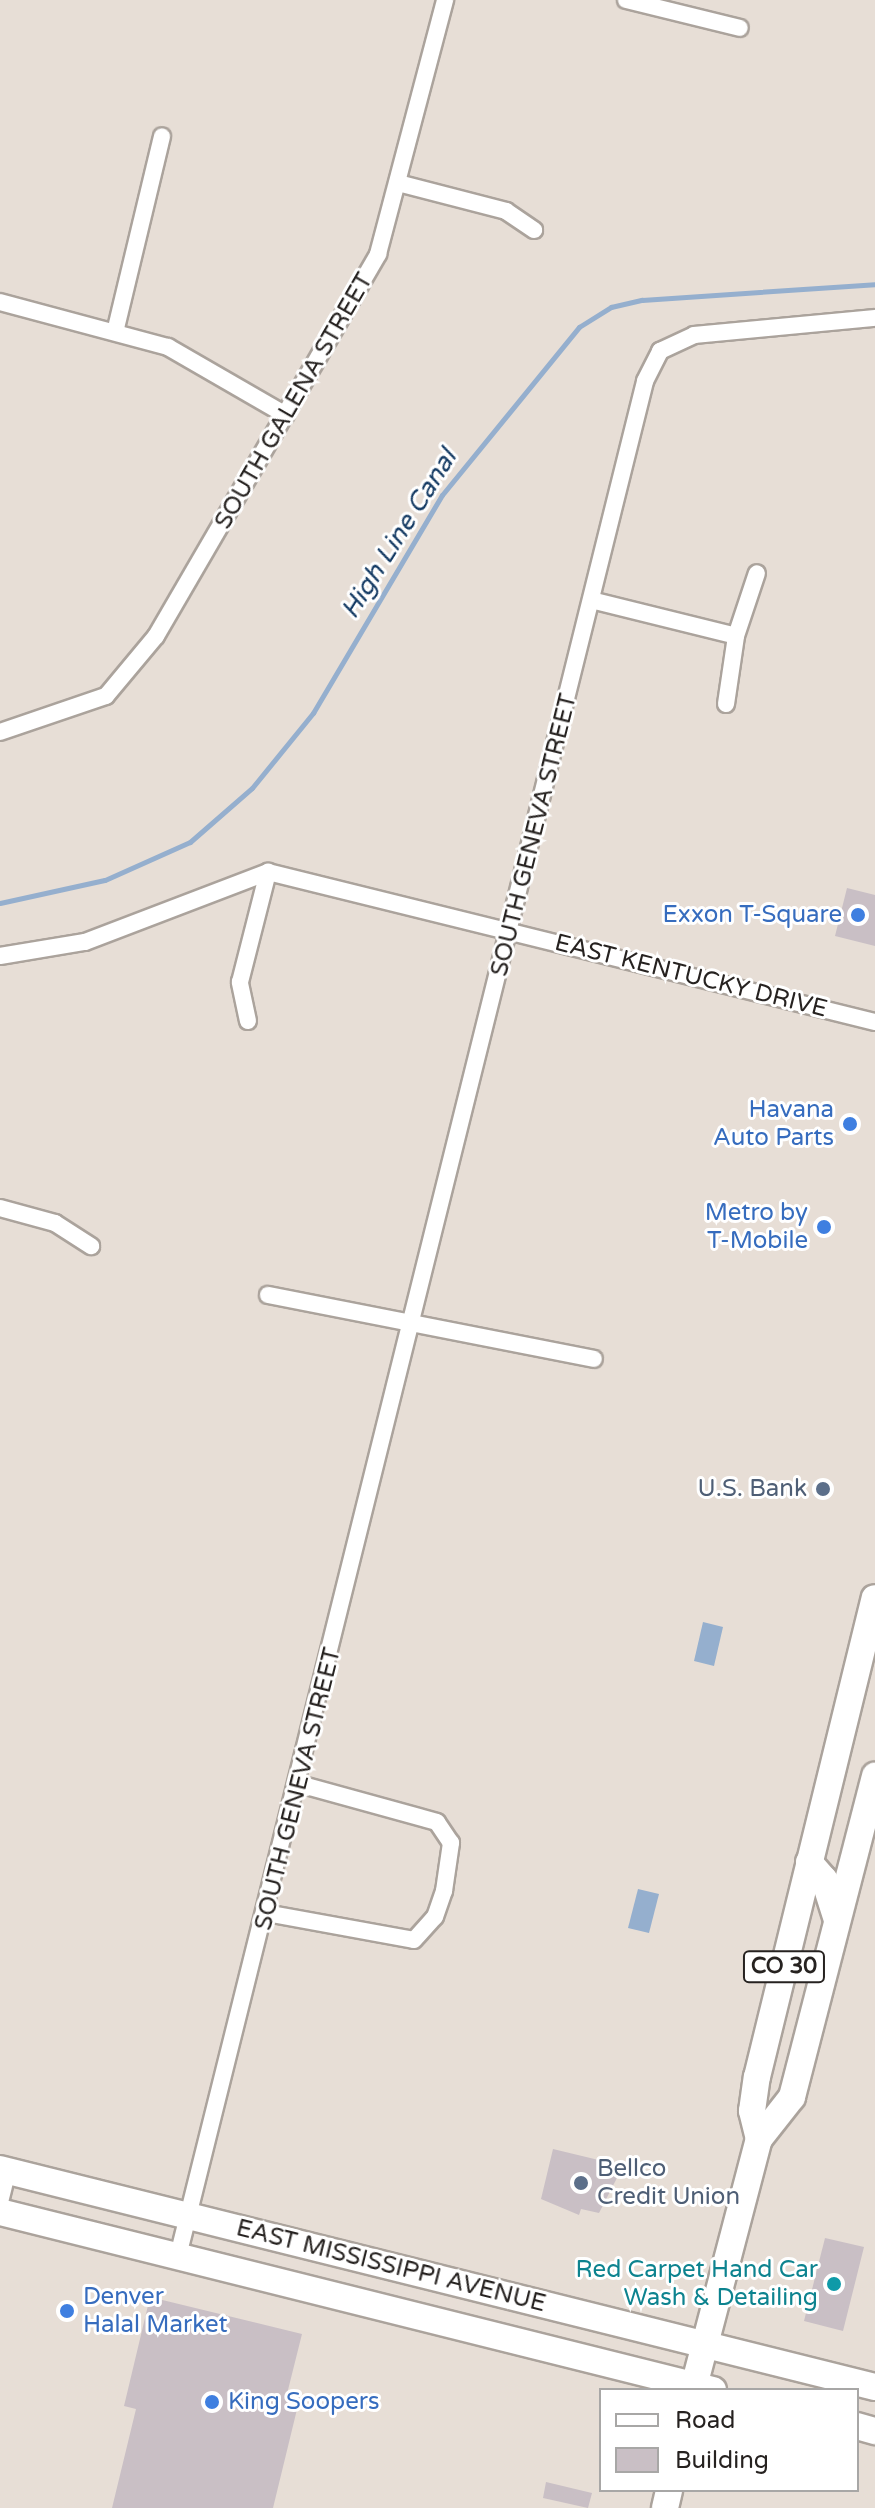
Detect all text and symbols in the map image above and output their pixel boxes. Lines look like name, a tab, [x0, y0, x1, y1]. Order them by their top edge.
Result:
street label: SOUTH GALENA STREET	[209, 268, 379, 534]
water label: High Line Canal	[335, 444, 463, 624]
street label: SOUTH GENEVA STREET	[485, 691, 583, 979]
place label: Exxon T-Square	[662, 901, 842, 929]
marker: Exxon T-Square	[849, 906, 867, 924]
street label: EAST KENTUCKY DRIVE	[552, 928, 830, 1024]
place label: Havana Auto Parts	[713, 1096, 834, 1152]
marker: Havana Auto Parts	[841, 1115, 859, 1133]
place label: Metro by T-Mobile	[705, 1199, 808, 1255]
marker: Metro by T-Mobile	[815, 1218, 833, 1236]
place label: U.S. Bank	[697, 1475, 807, 1503]
marker: U.S. Bank	[814, 1480, 832, 1498]
street label: SOUTH GENEVA STREET	[249, 1645, 347, 1933]
road number: CO 30	[742, 1949, 826, 1985]
place label: Bellco Credit Union	[597, 2155, 740, 2211]
marker: Bellco Credit Union	[572, 2174, 590, 2192]
street label: EAST MISSISSIPPI AVENUE	[233, 2214, 549, 2318]
place label: Red Carpet Hand Car Wash & Detailing	[575, 2256, 818, 2312]
marker: Red Carpet Hand Car Wash & Detailing	[825, 2275, 843, 2293]
place label: Denver Halal Market	[83, 2283, 228, 2339]
marker: Denver Halal Market	[58, 2302, 76, 2320]
place label: King Soopers	[228, 2388, 379, 2416]
legend	[599, 2388, 859, 2492]
marker: King Soopers	[203, 2393, 221, 2411]
text: Road	[675, 2406, 735, 2435]
text: Building	[675, 2446, 769, 2475]

